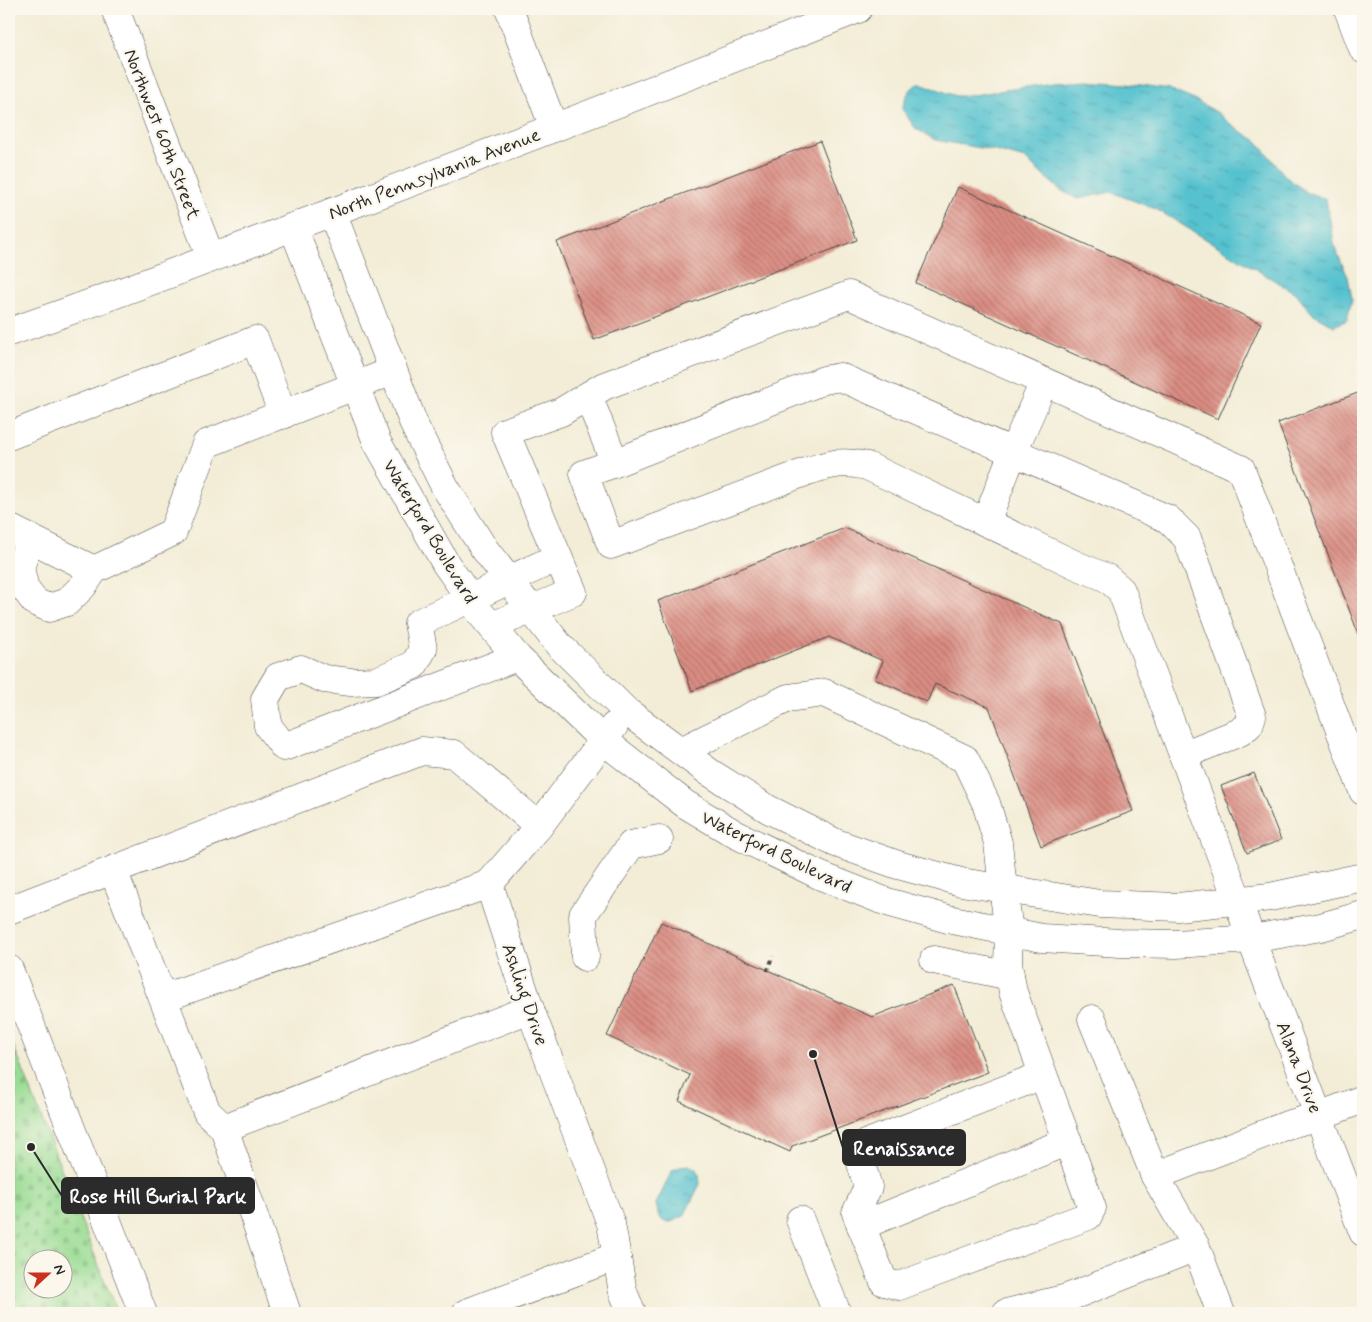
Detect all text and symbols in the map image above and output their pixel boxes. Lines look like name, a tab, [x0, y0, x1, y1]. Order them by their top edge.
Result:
street label: Northwest 60th Street	[118, 46, 206, 223]
street label: North Pennsylvania Avenue	[325, 122, 544, 226]
street label: Waterford Boulevard	[374, 455, 483, 610]
street label: Waterford Boulevard	[696, 805, 856, 902]
street label: Ashling Drive	[493, 940, 554, 1050]
street label: Alana Drive	[1270, 1018, 1328, 1117]
callout: Renaissance	[843, 1130, 965, 1165]
text: Renaissance	[853, 1136, 955, 1163]
callout: Rose Hill Burial Park	[62, 1178, 254, 1213]
text: Rose Hill Burial Park	[69, 1184, 247, 1211]
north arrow	[22, 1250, 72, 1300]
text: N	[49, 1262, 69, 1277]

